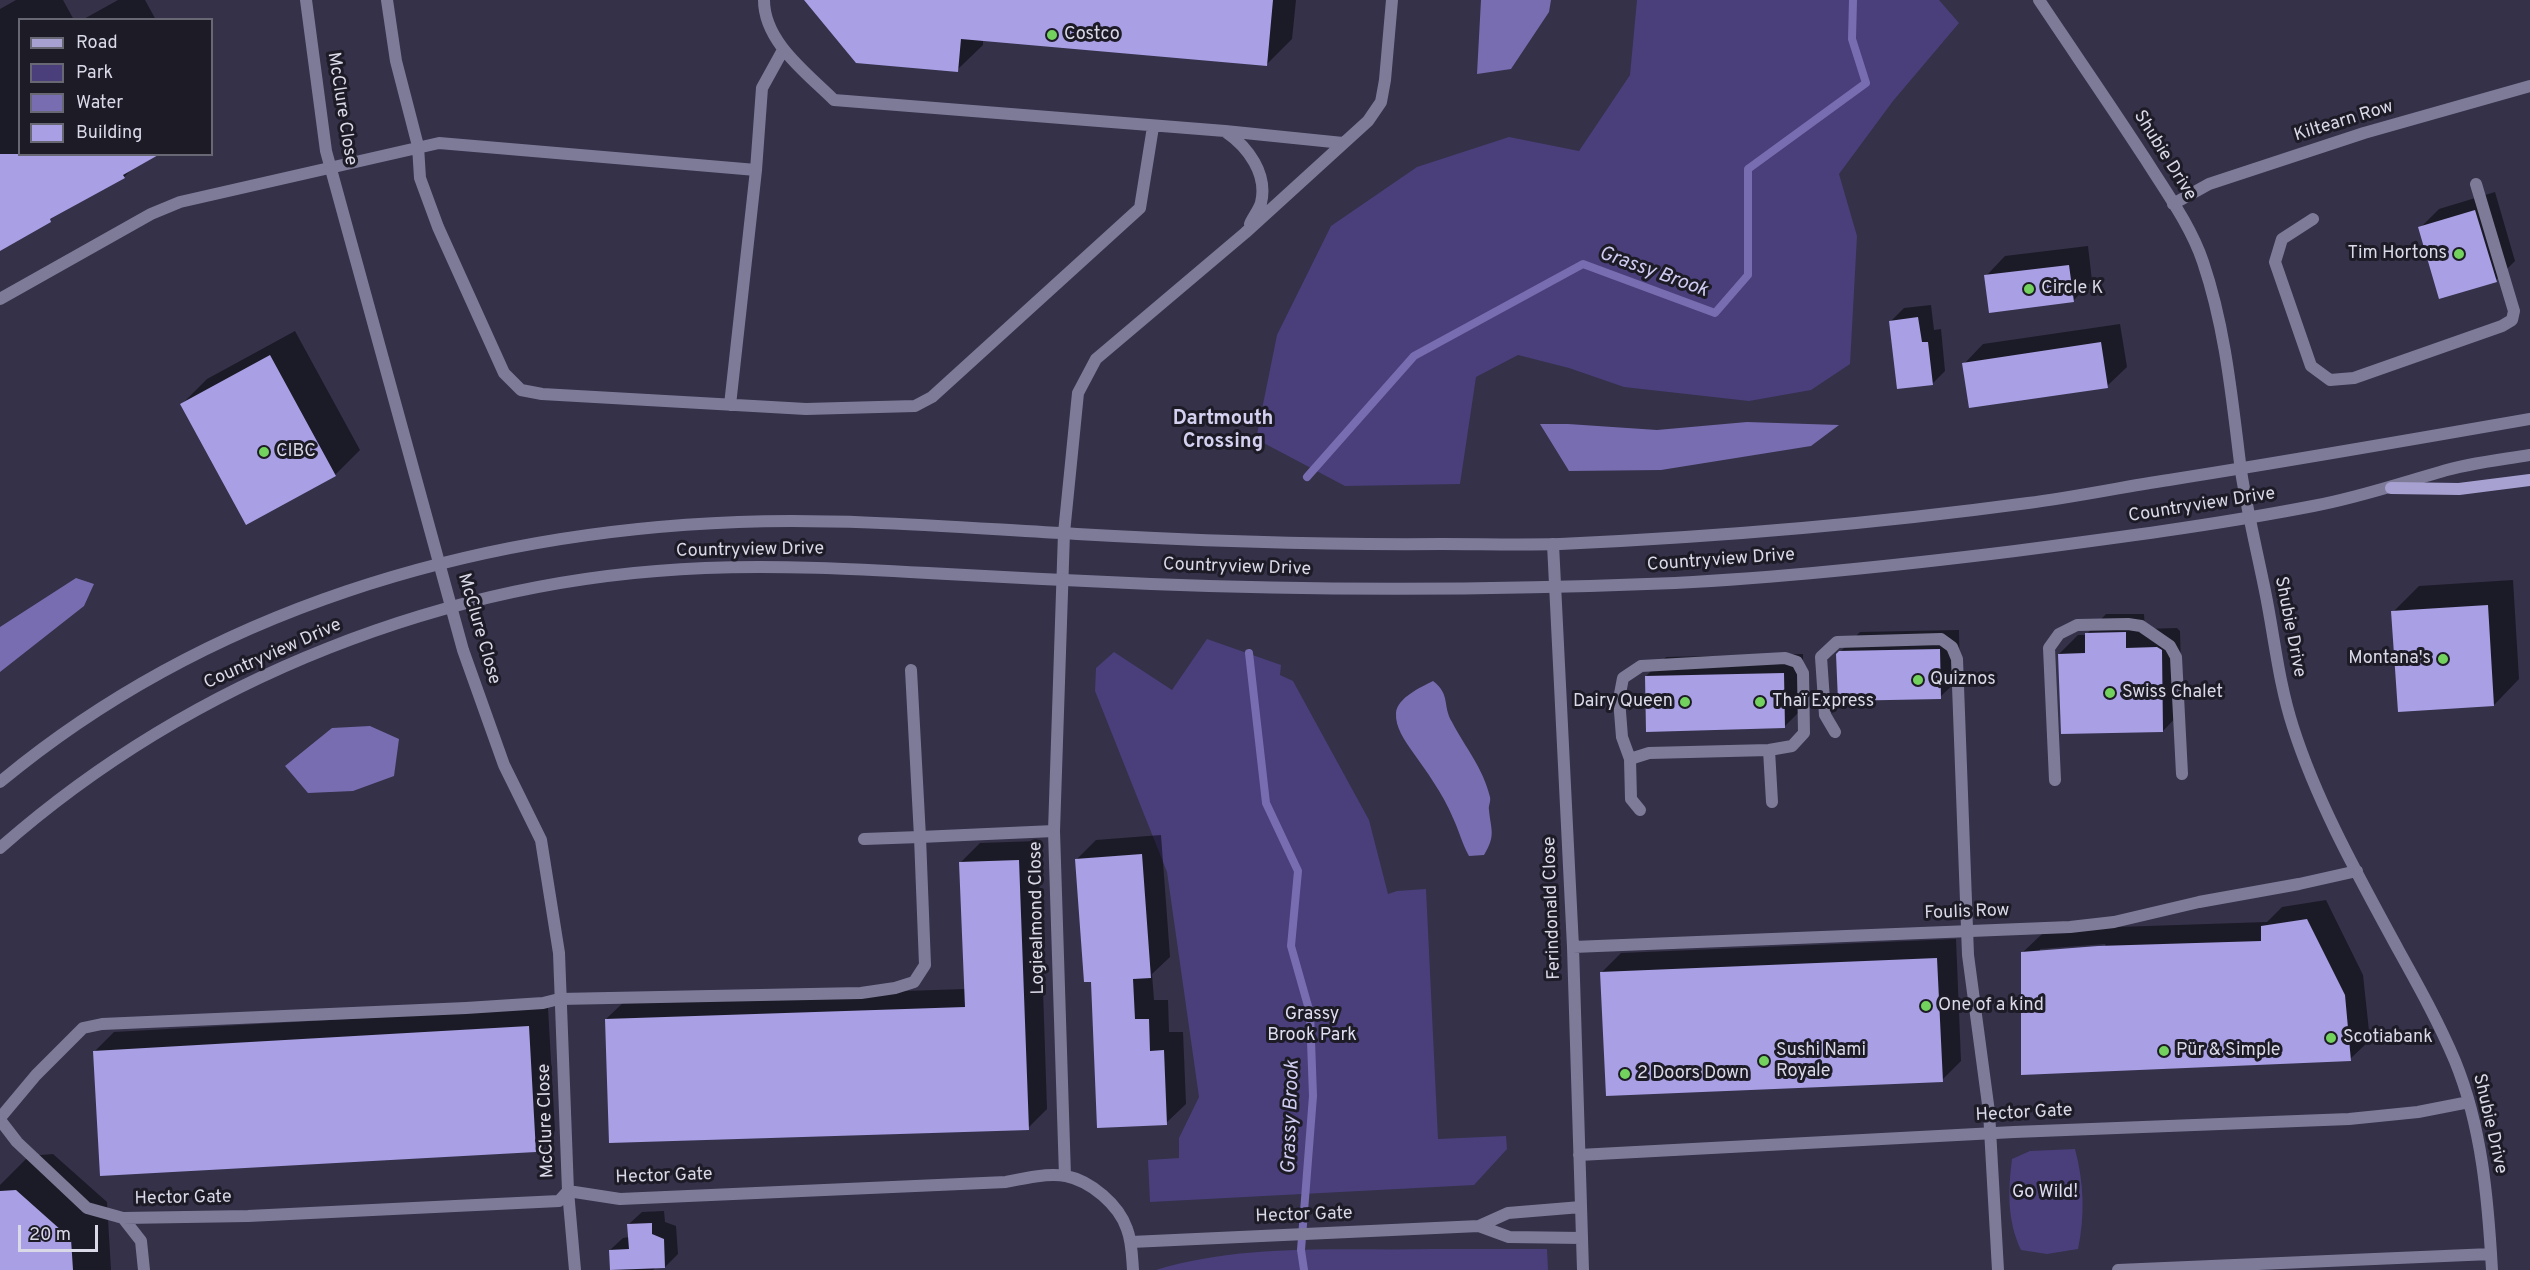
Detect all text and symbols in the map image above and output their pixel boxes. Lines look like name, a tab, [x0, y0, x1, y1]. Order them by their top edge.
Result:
legend	[18, 18, 213, 156]
place label: Costco	[1064, 24, 1120, 46]
marker: Costco	[1045, 28, 1059, 42]
text: Road	[76, 32, 118, 55]
street label: McClure Close	[321, 51, 361, 167]
text: Park	[76, 62, 113, 85]
text: Water	[76, 92, 123, 115]
street label: Kiltearn Row	[2292, 97, 2396, 147]
street label: Shubie Drive	[2128, 107, 2200, 205]
text: Building	[76, 122, 142, 145]
water label: Grassy Brook	[1595, 242, 1711, 304]
place label: Tim Hortons	[2347, 243, 2447, 265]
marker: Tim Hortons	[2452, 247, 2466, 261]
place label: Circle K	[2041, 278, 2103, 300]
marker: Circle K	[2022, 282, 2036, 296]
district label: Dartmouth Crossing	[1173, 408, 1273, 455]
place label: CIBC	[276, 441, 316, 463]
marker: CIBC	[257, 445, 271, 459]
street label: Countryview Drive	[2127, 484, 2277, 528]
street label: Countryview Drive	[676, 539, 824, 563]
street label: Countryview Drive	[1646, 545, 1796, 577]
street label: Countryview Drive	[1163, 555, 1311, 581]
street label: McClure Close	[452, 571, 504, 687]
street label: Shubie Drive	[2269, 575, 2309, 679]
street label: Countryview Drive	[201, 615, 345, 695]
place label: Montana's	[2348, 648, 2431, 670]
marker: Montana's	[2436, 652, 2450, 666]
place label: Quiznos	[1930, 669, 1996, 691]
marker: Quiznos	[1911, 673, 1925, 687]
place label: Swiss Chalet	[2122, 682, 2223, 704]
marker: Swiss Chalet	[2103, 686, 2117, 700]
place label: Dairy Queen	[1573, 691, 1673, 713]
place label: Thaï Express	[1772, 691, 1874, 713]
marker: Dairy Queen	[1678, 695, 1692, 709]
marker: Thaï Express	[1753, 695, 1767, 709]
street label: Ferindonald Close	[1540, 836, 1566, 980]
street label: Logiealmond Close	[1026, 841, 1050, 995]
street label: Foulis Row	[1924, 901, 2010, 925]
place label: One of a kind	[1938, 995, 2044, 1017]
marker: One of a kind	[1919, 999, 1933, 1013]
park label: Grassy Brook Park	[1267, 1004, 1357, 1046]
place label: Scotiabank	[2343, 1027, 2433, 1049]
marker: Scotiabank	[2324, 1031, 2338, 1045]
place label: Sushi Nami Royale	[1776, 1040, 1866, 1082]
place label: Pür & Simple	[2176, 1040, 2281, 1062]
marker: Pür & Simple	[2157, 1044, 2171, 1058]
marker: Sushi Nami Royale	[1757, 1054, 1771, 1068]
water label: Grassy Brook	[1278, 1060, 1306, 1174]
street label: McClure Close	[534, 1063, 560, 1179]
place label: 2 Doors Down	[1637, 1063, 1749, 1085]
marker: 2 Doors Down	[1618, 1067, 1632, 1081]
street label: Shubie Drive	[2467, 1072, 2511, 1176]
street label: Hector Gate	[1975, 1101, 2073, 1127]
street label: Hector Gate	[615, 1165, 713, 1189]
park label: Go Wild!	[2012, 1182, 2078, 1204]
street label: Hector Gate	[134, 1187, 232, 1211]
street label: Hector Gate	[1255, 1204, 1353, 1228]
scale bar	[21, 1213, 100, 1251]
text: 20 m	[29, 1224, 71, 1247]

